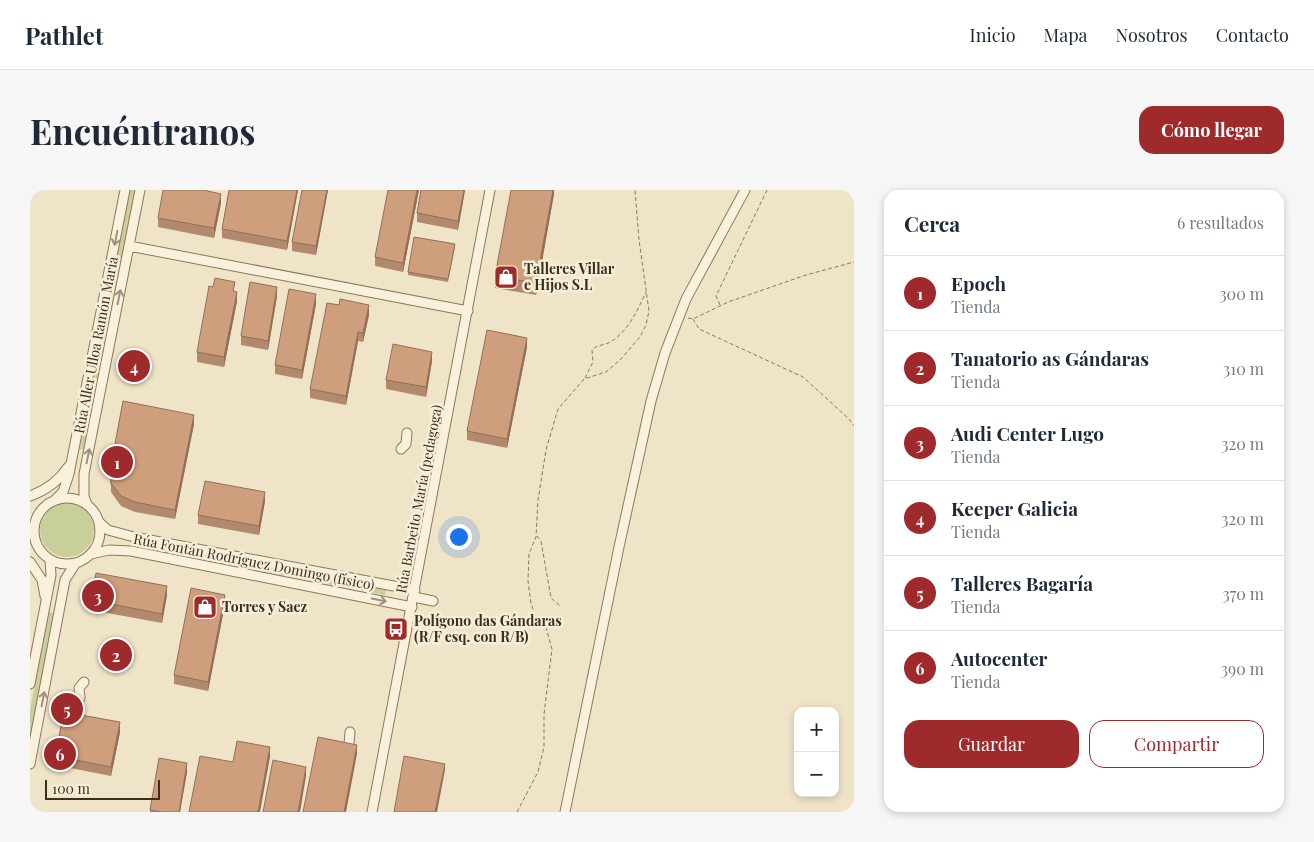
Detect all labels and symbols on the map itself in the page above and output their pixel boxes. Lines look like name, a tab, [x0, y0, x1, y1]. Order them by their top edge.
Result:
one-way arrow	[110, 229, 120, 245]
street label: Rúa Aller Ulloa Ramón María	[69, 255, 122, 435]
place label: Talleres Villar e Hijos S.L	[524, 259, 615, 294]
shop icon: Talleres Villar e Hijos S.L	[493, 264, 519, 290]
one-way arrow	[115, 289, 124, 305]
pin: 4	[118, 347, 150, 385]
street label: Rúa Barbeito María (pedagoga)	[391, 403, 446, 595]
pin: 1	[101, 443, 133, 481]
one-way arrow	[83, 449, 93, 465]
your location	[446, 524, 472, 550]
street label: Rúa Fontán Rodríguez Domingo (físico)	[132, 529, 376, 594]
pin: 3	[82, 577, 114, 615]
shop icon: Torres y Saez	[192, 594, 218, 620]
one-way arrow	[371, 596, 387, 605]
place label: Torres y Saez	[222, 597, 308, 616]
place label: Polígono das Gándaras (R/F esq. con R/B)	[414, 611, 562, 646]
bus stop icon: Polígono das Gándaras (R/F esq. con R/B)	[383, 616, 409, 642]
pin: 2	[100, 636, 132, 674]
pin: 5	[51, 690, 83, 728]
one-way arrow	[38, 691, 48, 707]
pin: 6	[44, 735, 76, 773]
scale bar	[45, 777, 160, 800]

